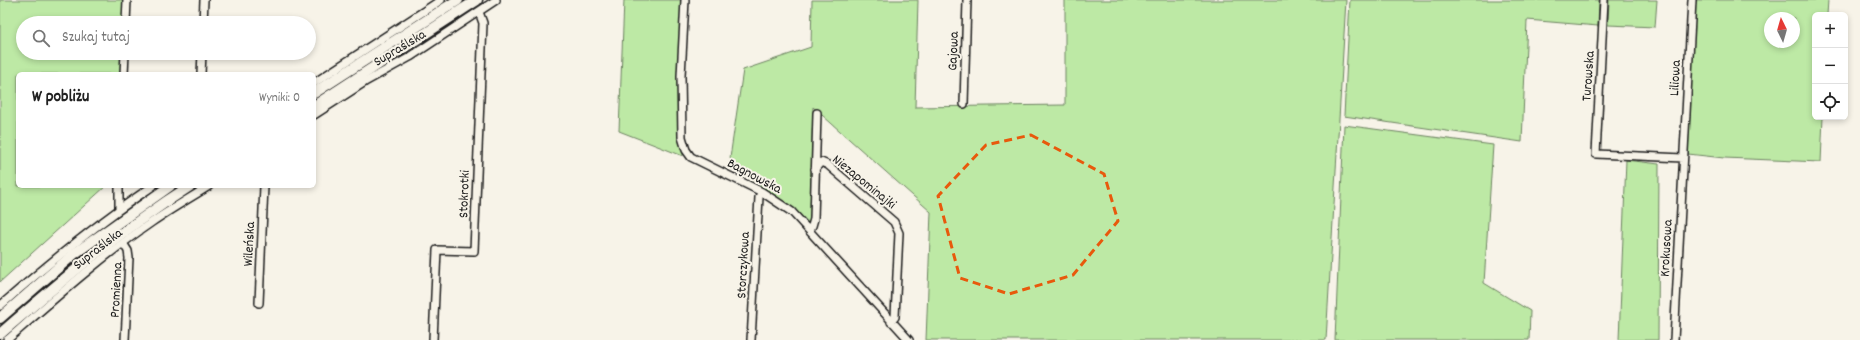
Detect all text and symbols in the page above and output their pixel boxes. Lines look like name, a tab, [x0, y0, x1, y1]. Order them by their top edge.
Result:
north arrow	[1764, 12, 1800, 48]
map controls	[1812, 12, 1848, 120]
button: +	[1812, 12, 1848, 48]
search box	[16, 16, 316, 60]
street label: Supraślska	[370, 25, 430, 72]
icon: search	[30, 27, 52, 49]
text: Szukaj tutaj	[62, 27, 130, 49]
street label: Gajowa	[943, 31, 965, 71]
button: −	[1812, 48, 1848, 84]
street label: Turowska	[1577, 50, 1601, 102]
street label: Liliowa	[1665, 59, 1687, 97]
button: locate	[1812, 84, 1848, 120]
text: W pobliżu	[32, 86, 89, 110]
text: Wyniki: 0	[259, 89, 300, 108]
street label: Niezapominajki	[827, 150, 900, 215]
street label: Bagnowska	[723, 154, 785, 200]
street label: Stokrotki	[454, 169, 476, 219]
street label: Krokusowa	[1656, 219, 1679, 277]
street label: Wileńska	[239, 221, 261, 267]
street label: Supraślska	[69, 224, 128, 275]
street label: Storczykowa	[732, 231, 756, 299]
street label: Promienna	[106, 261, 128, 318]

